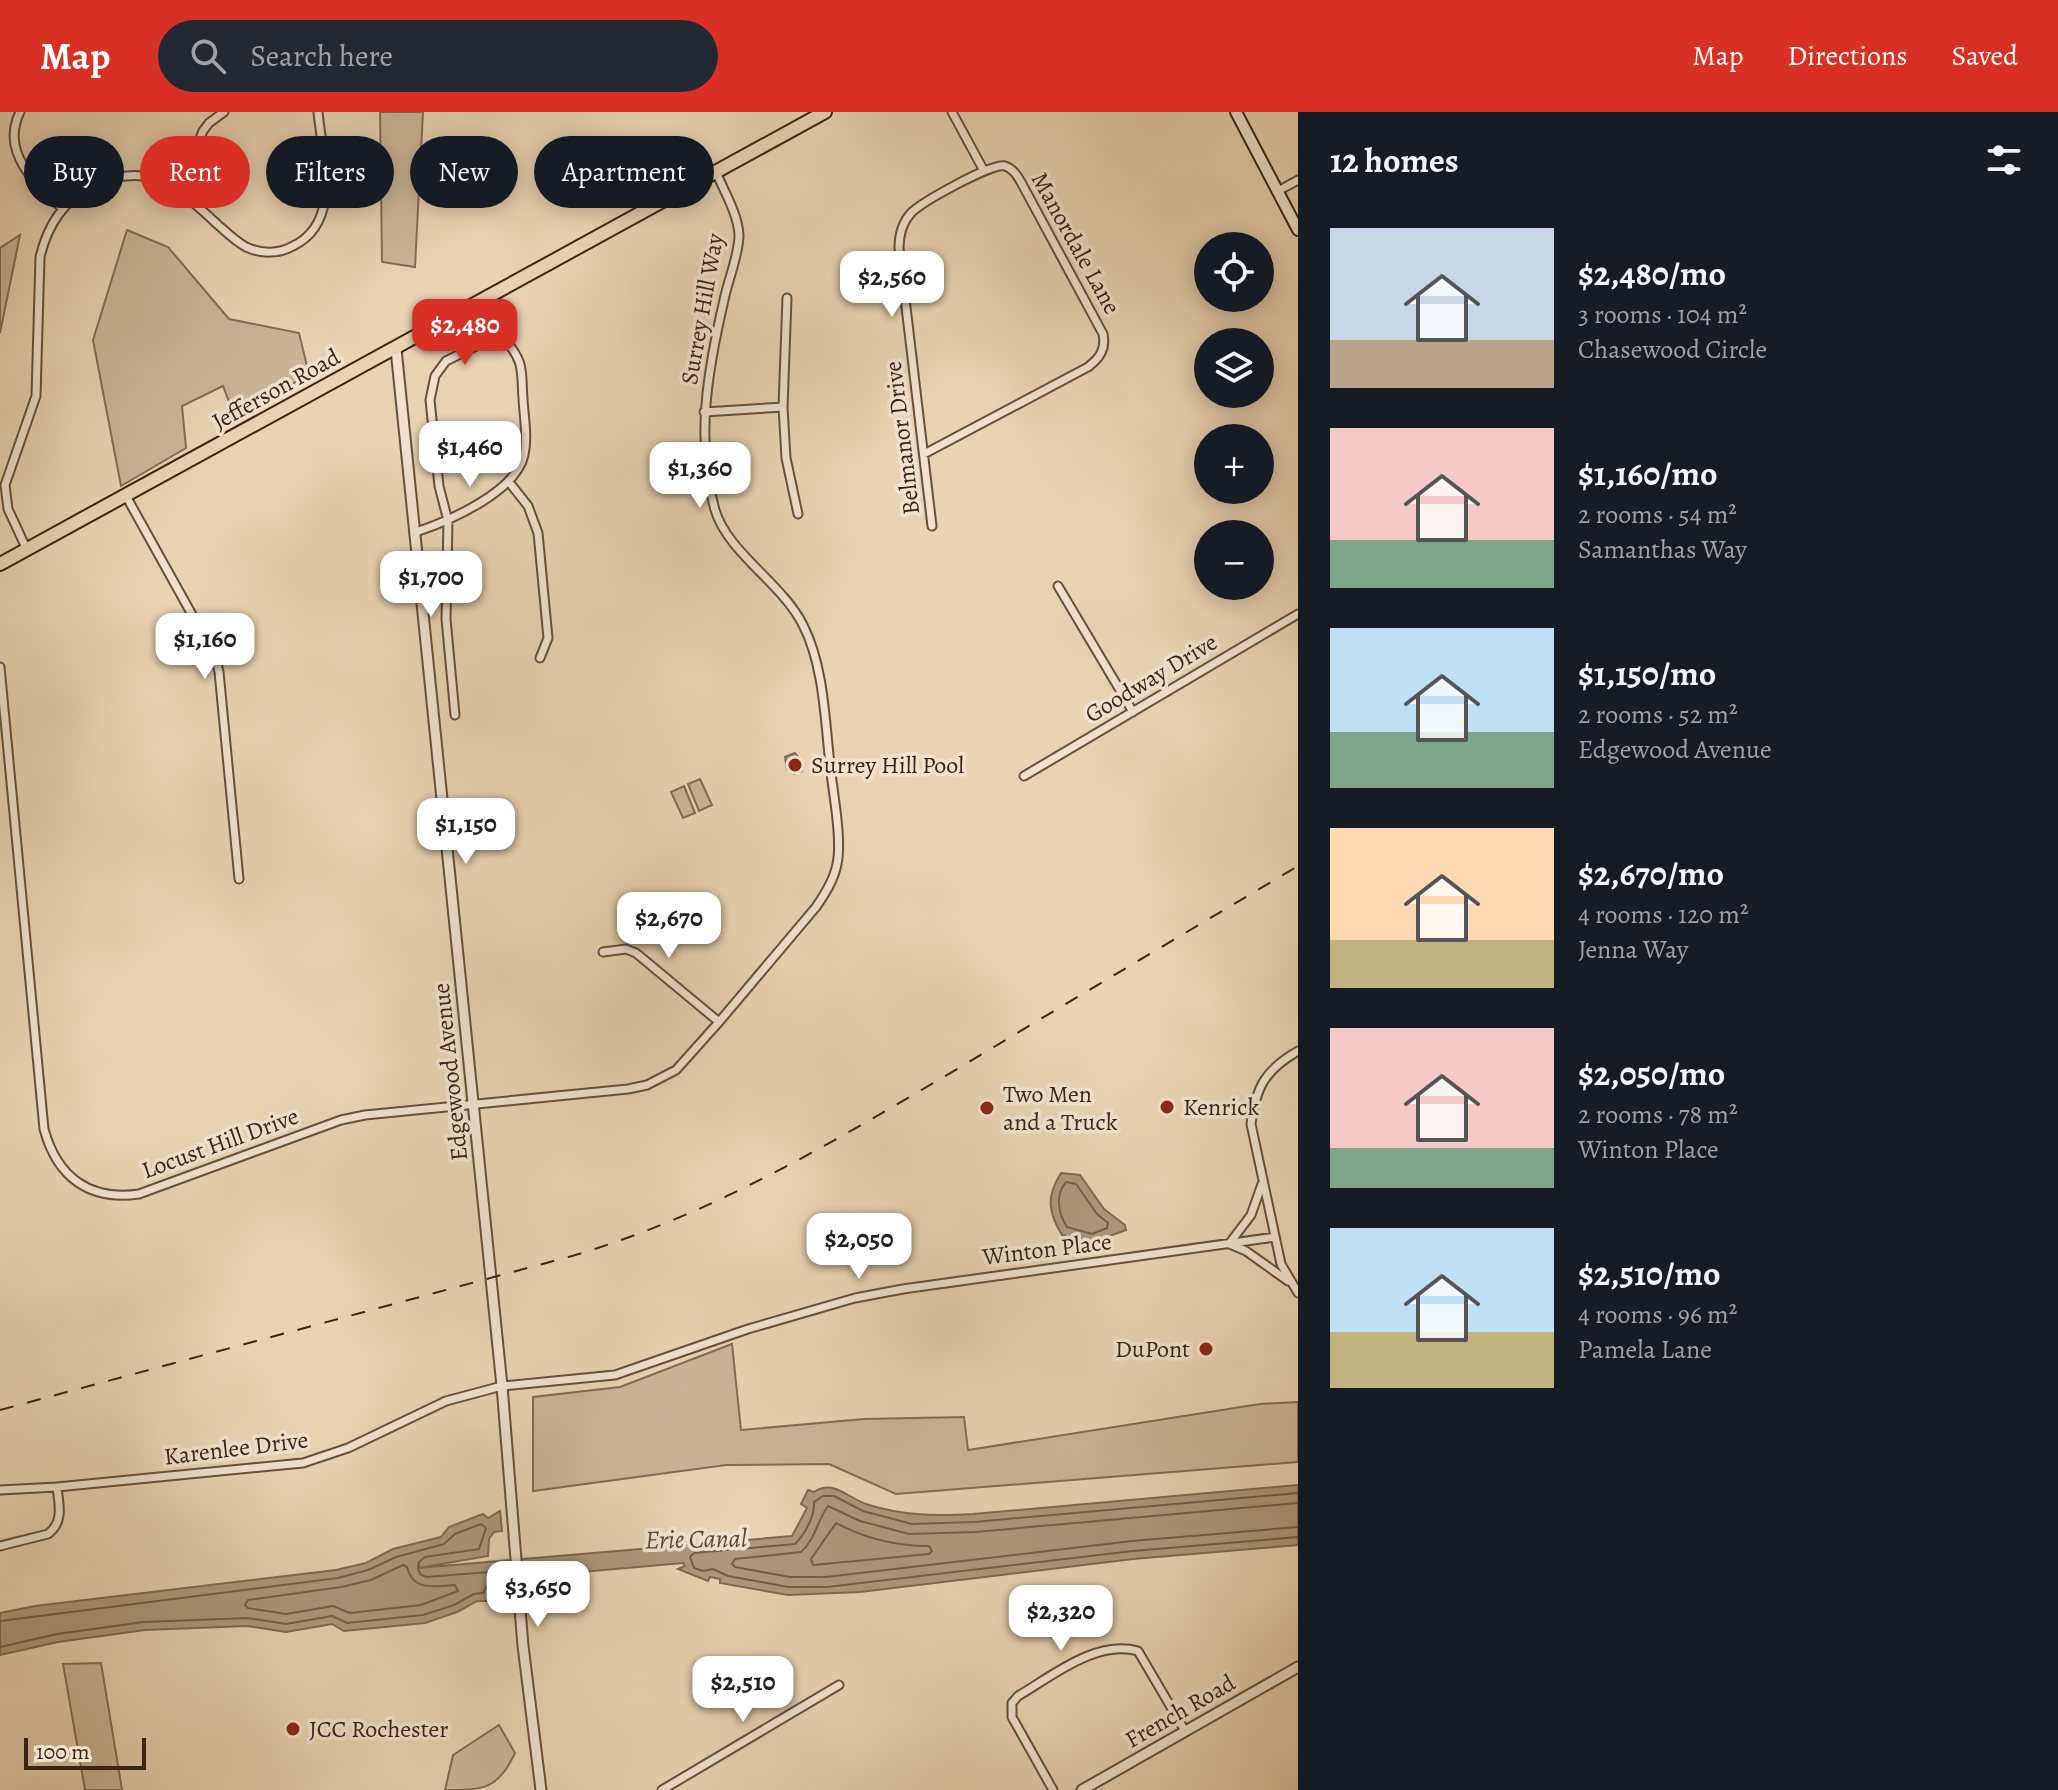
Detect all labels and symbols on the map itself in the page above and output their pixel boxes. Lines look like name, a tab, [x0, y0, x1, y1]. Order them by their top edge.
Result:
street label: Manordale Lane	[1024, 166, 1128, 320]
street label: Surrey Hill Way	[673, 231, 731, 387]
pin: $2,560	[827, 251, 957, 319]
pin: $2,480	[400, 299, 530, 367]
street label: Jefferson Road	[206, 341, 346, 437]
street label: Belmanor Drive	[877, 359, 927, 517]
pin: $1,460	[405, 421, 535, 489]
pin: $1,360	[635, 442, 765, 510]
pin: $1,700	[366, 551, 496, 619]
pin: $1,160	[140, 613, 270, 681]
street label: Goodway Drive	[1079, 626, 1223, 730]
place label: Surrey Hill Pool	[811, 749, 964, 781]
marker: Surrey Hill Pool	[786, 756, 804, 774]
pin: $1,150	[401, 798, 531, 866]
pin: $2,670	[604, 892, 734, 960]
street label: Edgewood Avenue	[425, 981, 475, 1163]
place label: Two Men and a Truck	[1003, 1078, 1118, 1138]
place label: Kenrick	[1183, 1091, 1259, 1123]
marker: Kenrick	[1158, 1098, 1176, 1116]
marker: Two Men and a Truck	[978, 1099, 996, 1117]
street label: Locust Hill Drive	[137, 1100, 303, 1186]
pin: $2,050	[794, 1213, 924, 1281]
street label: Winton Place	[980, 1225, 1113, 1273]
place label: DuPont	[1115, 1333, 1190, 1365]
marker: DuPont	[1197, 1340, 1215, 1358]
street label: Karenlee Drive	[162, 1423, 310, 1473]
water label: Erie Canal	[645, 1521, 748, 1557]
pin: $3,650	[473, 1561, 603, 1629]
pin: $2,320	[996, 1585, 1126, 1653]
pin: $2,510	[678, 1656, 808, 1724]
street label: French Road	[1119, 1666, 1241, 1755]
place label: JCC Rochester	[309, 1713, 449, 1745]
marker: JCC Rochester	[284, 1720, 302, 1738]
scale bar	[24, 1734, 146, 1770]

